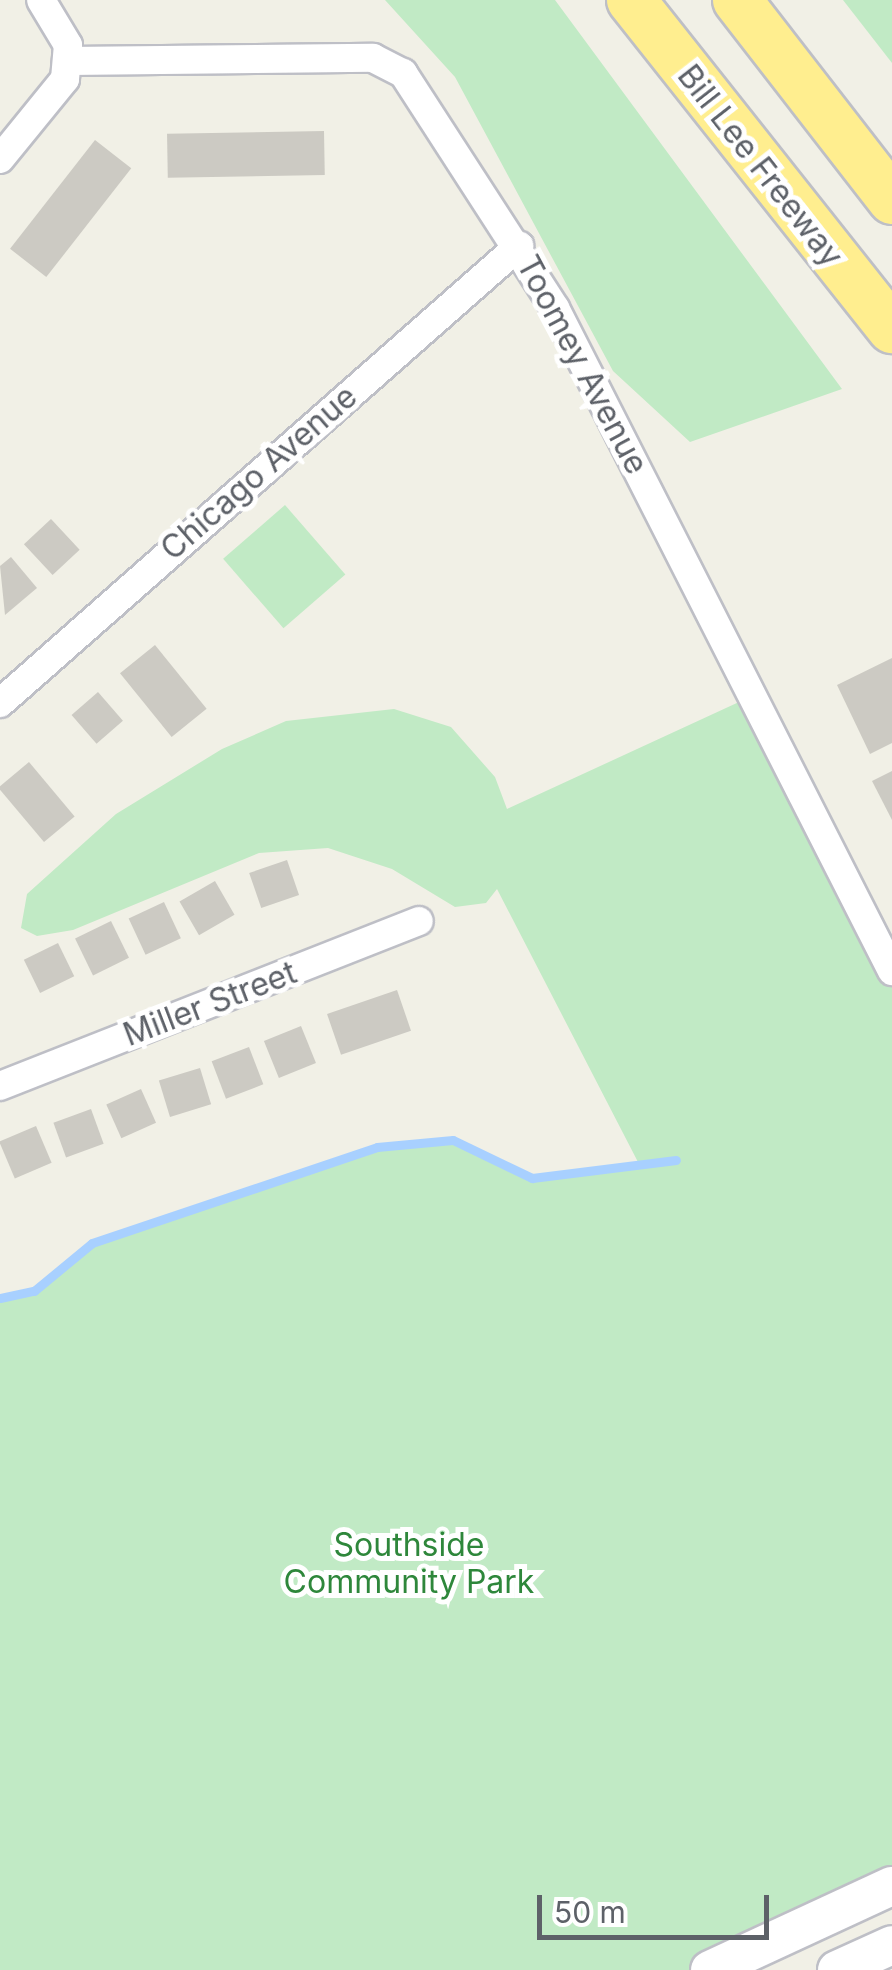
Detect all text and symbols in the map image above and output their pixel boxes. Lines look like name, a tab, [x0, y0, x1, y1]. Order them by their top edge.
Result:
street label: Bill Lee Freeway	[669, 57, 851, 275]
street label: Toomey Avenue	[508, 249, 656, 481]
street label: Chicago Avenue	[153, 378, 365, 568]
street label: Miller Street	[118, 953, 302, 1055]
park label: Southside Community Park	[284, 1527, 534, 1602]
scale bar	[542, 1875, 774, 1937]
text: 50 m	[554, 1894, 626, 1930]

